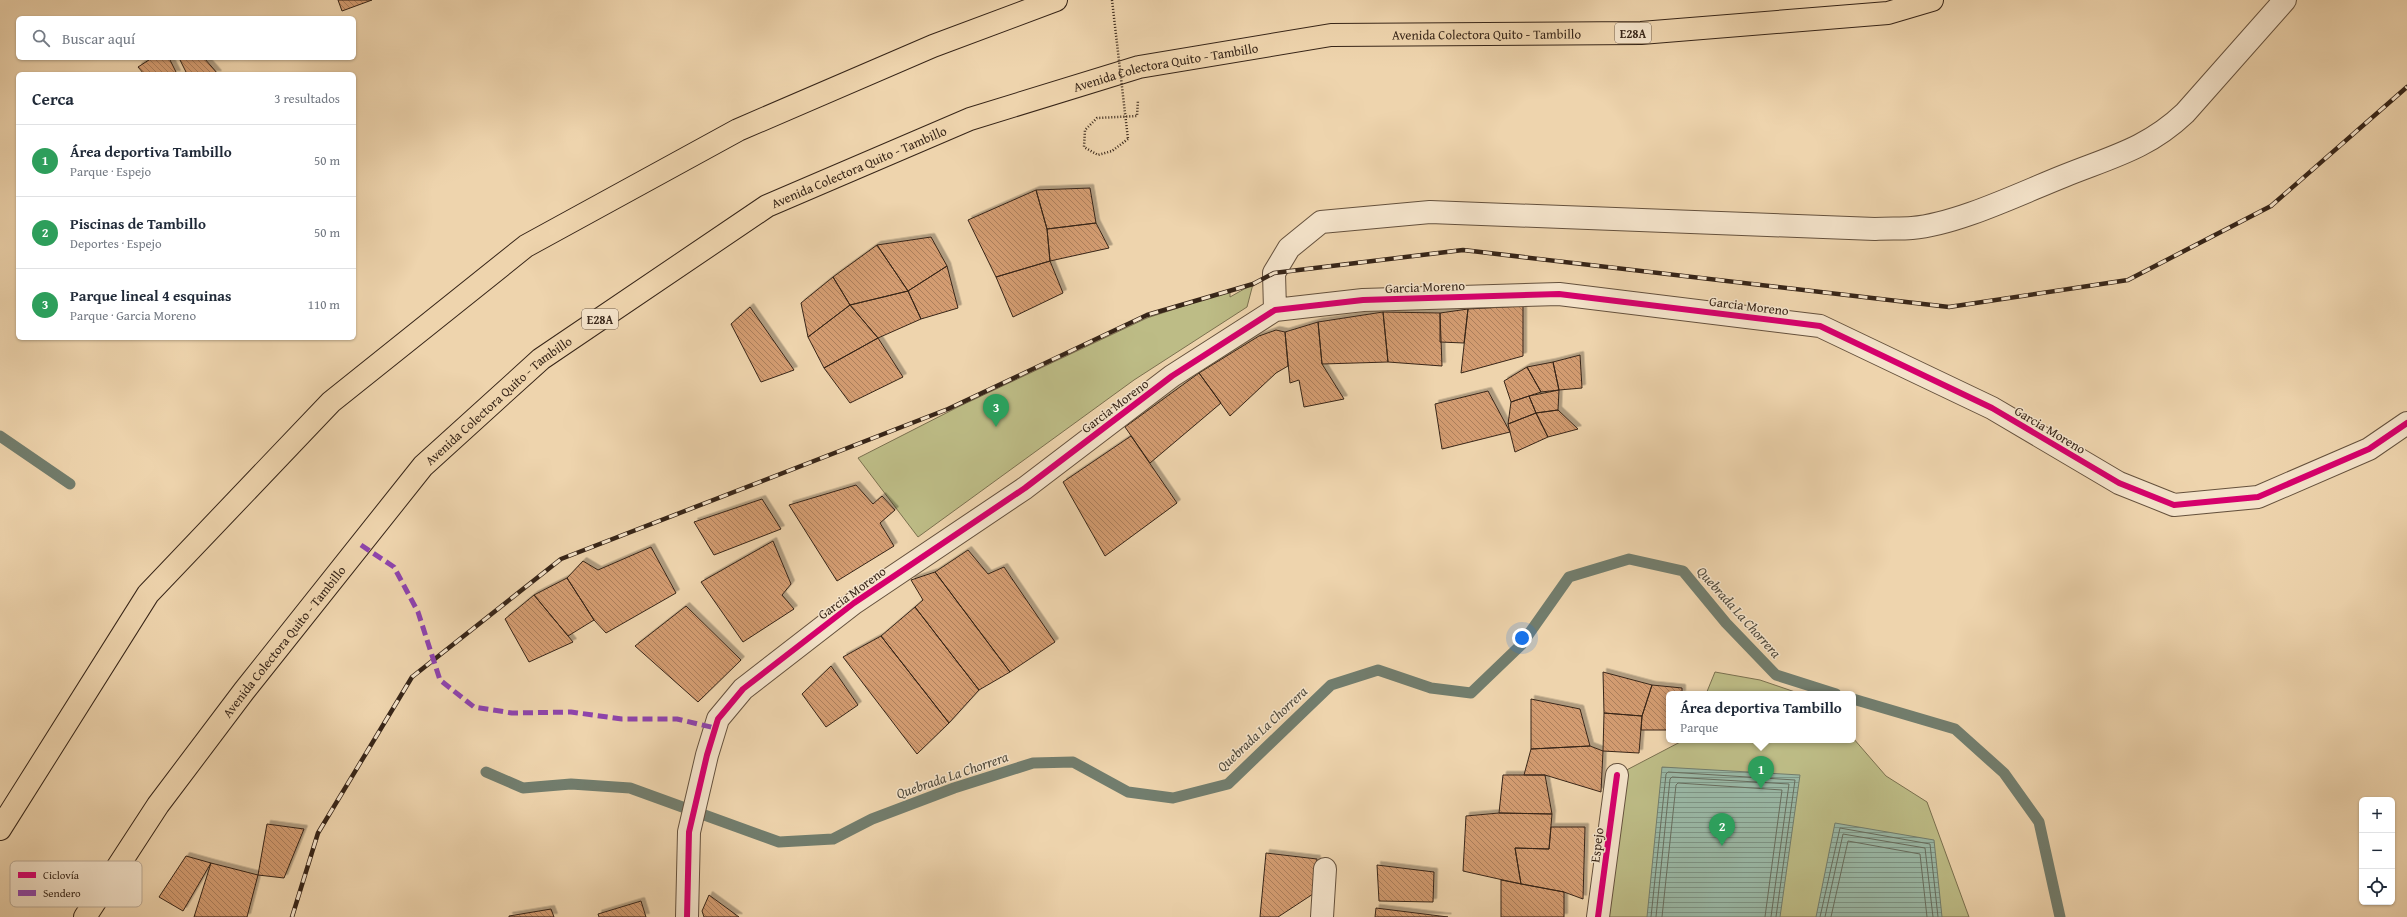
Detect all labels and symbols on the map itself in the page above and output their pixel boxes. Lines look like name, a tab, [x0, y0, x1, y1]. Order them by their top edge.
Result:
road number: E28A	[1615, 23, 1651, 43]
street label: Avenida Colectora Quito - Tambillo	[1392, 24, 1581, 44]
street label: Avenida Colectora Quito - Tambillo	[1071, 38, 1260, 96]
street label: Avenida Colectora Quito - Tambillo	[768, 121, 950, 213]
street label: Garcia Moreno	[1385, 276, 1466, 298]
street label: Garcia Moreno	[1708, 292, 1790, 320]
road number: E28A	[582, 309, 618, 329]
street label: Avenida Colectora Quito - Tambillo	[421, 331, 576, 469]
street label: Garcia Moreno	[1077, 374, 1153, 438]
pin: 3	[983, 394, 1009, 427]
street label: Garcia Moreno	[2011, 401, 2089, 459]
street label: Avenida Colectora Quito - Tambillo	[218, 561, 350, 722]
street label: Garcia Moreno	[814, 562, 890, 624]
water label: Quebrada La Chorrera	[1692, 562, 1786, 663]
your location	[1512, 628, 1532, 648]
water label: Quebrada La Chorrera	[1212, 681, 1312, 776]
water label: Quebrada La Chorrera	[893, 746, 1011, 804]
pin: 1	[1748, 756, 1774, 789]
pin: 2	[1709, 813, 1735, 846]
street label: Espejo	[1585, 826, 1609, 864]
legend	[10, 861, 142, 907]
text: Ciclovía	[43, 867, 80, 883]
text: Sendero	[43, 885, 81, 901]

